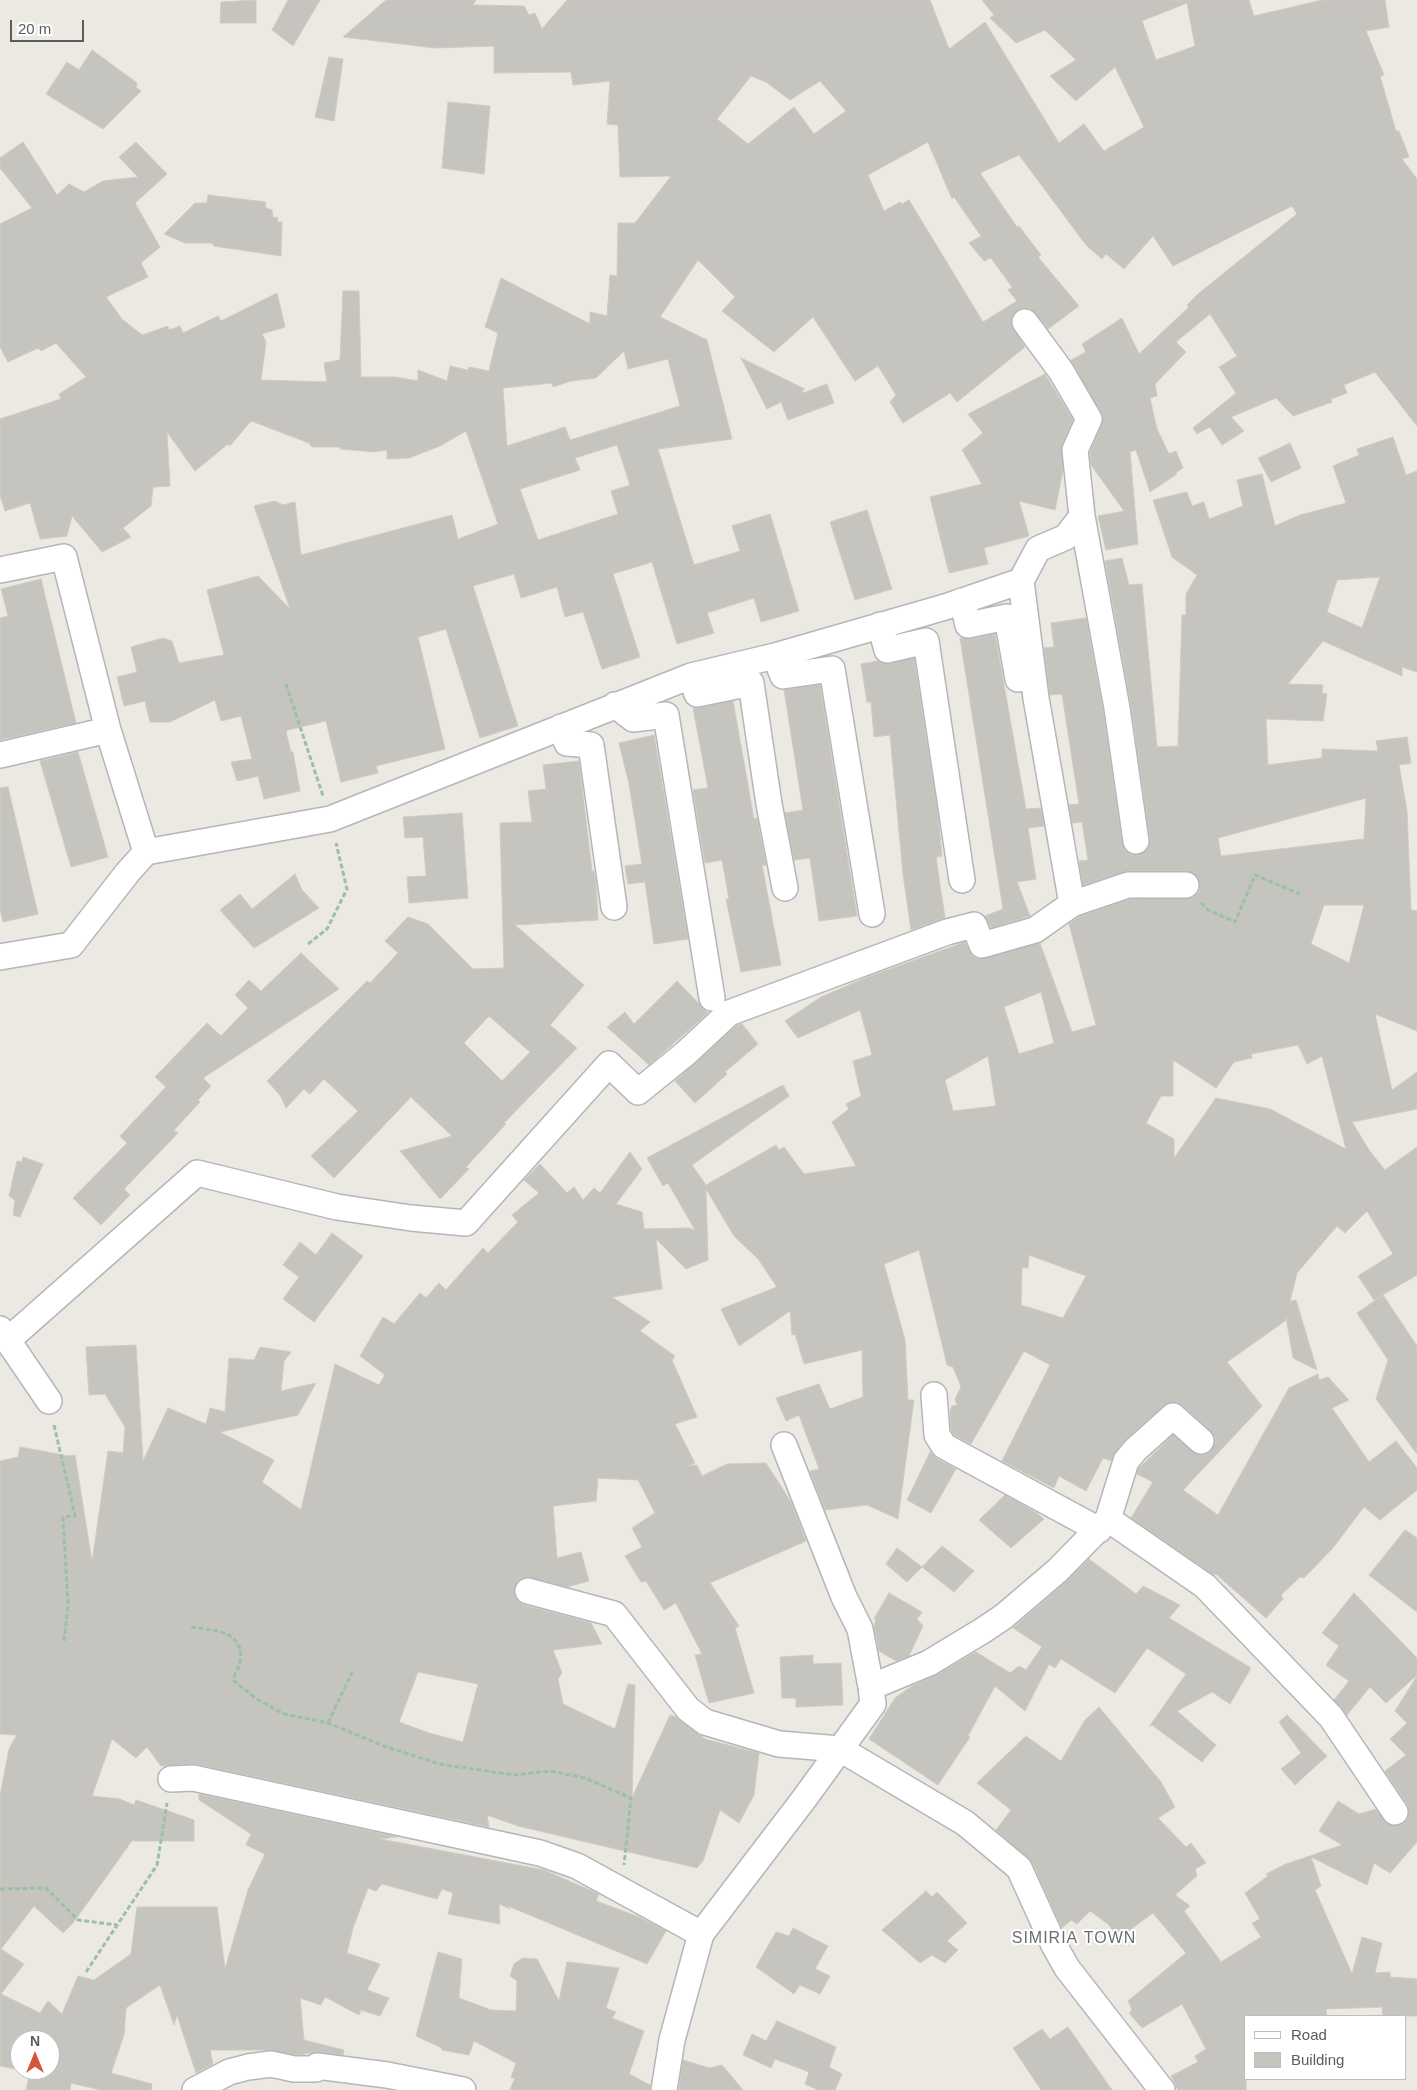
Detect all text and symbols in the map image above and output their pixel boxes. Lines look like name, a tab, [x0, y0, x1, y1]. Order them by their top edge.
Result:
scale bar	[12, 10, 86, 42]
text: 20 m	[18, 20, 51, 37]
district label: SIMIRIA TOWN	[1010, 1929, 1138, 1949]
legend	[1244, 2015, 1407, 2080]
text: Road	[1291, 2026, 1327, 2043]
north arrow	[10, 2030, 60, 2080]
text: N	[30, 2033, 40, 2049]
text: Building	[1291, 2051, 1344, 2068]

